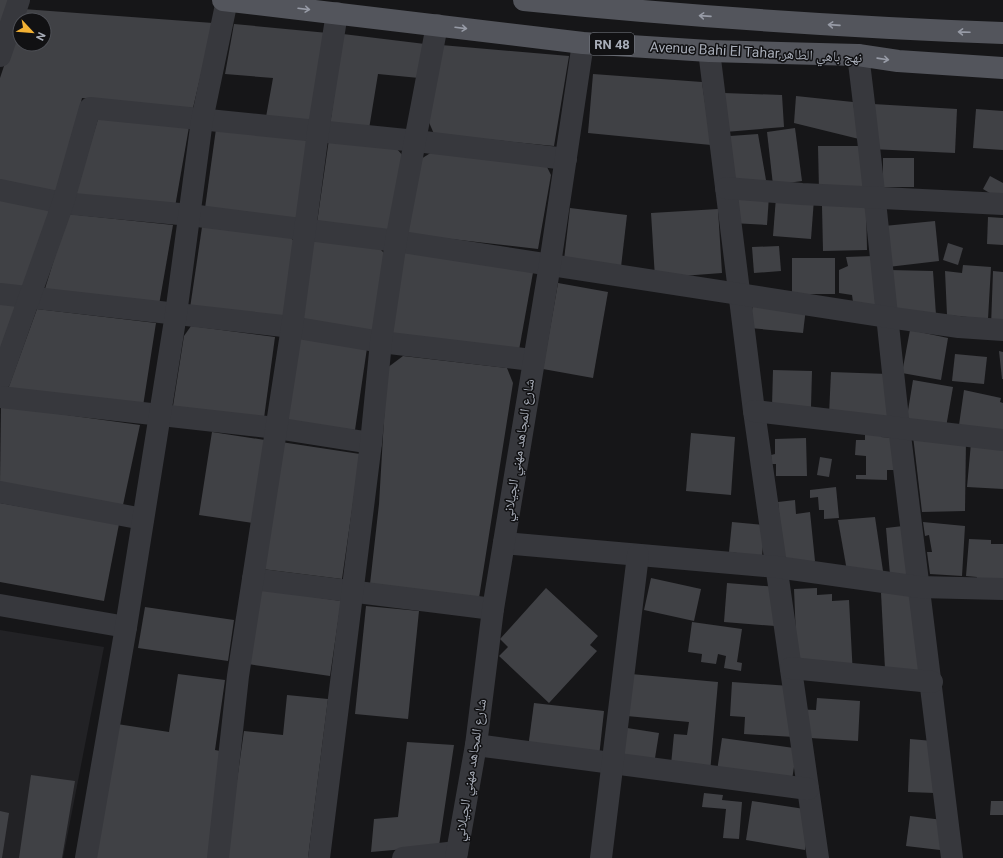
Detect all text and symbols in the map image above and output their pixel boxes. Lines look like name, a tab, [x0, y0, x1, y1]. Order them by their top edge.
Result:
one-way arrow	[297, 6, 310, 13]
north arrow	[12, 12, 52, 52]
one-way arrow	[699, 13, 712, 20]
one-way arrow	[828, 22, 841, 29]
one-way arrow	[454, 24, 467, 32]
one-way arrow	[958, 28, 971, 35]
text: N	[33, 30, 48, 43]
road number: RN 48	[590, 33, 634, 55]
street label: Avenue Bahi El Tahar,نهج باهي الطاهر	[649, 38, 863, 69]
one-way arrow	[876, 55, 889, 63]
street label: شارع المجاهد مهني الجيلاني	[499, 378, 541, 523]
street label: شارع المجاهد مهني الجيلاني	[451, 698, 493, 843]

